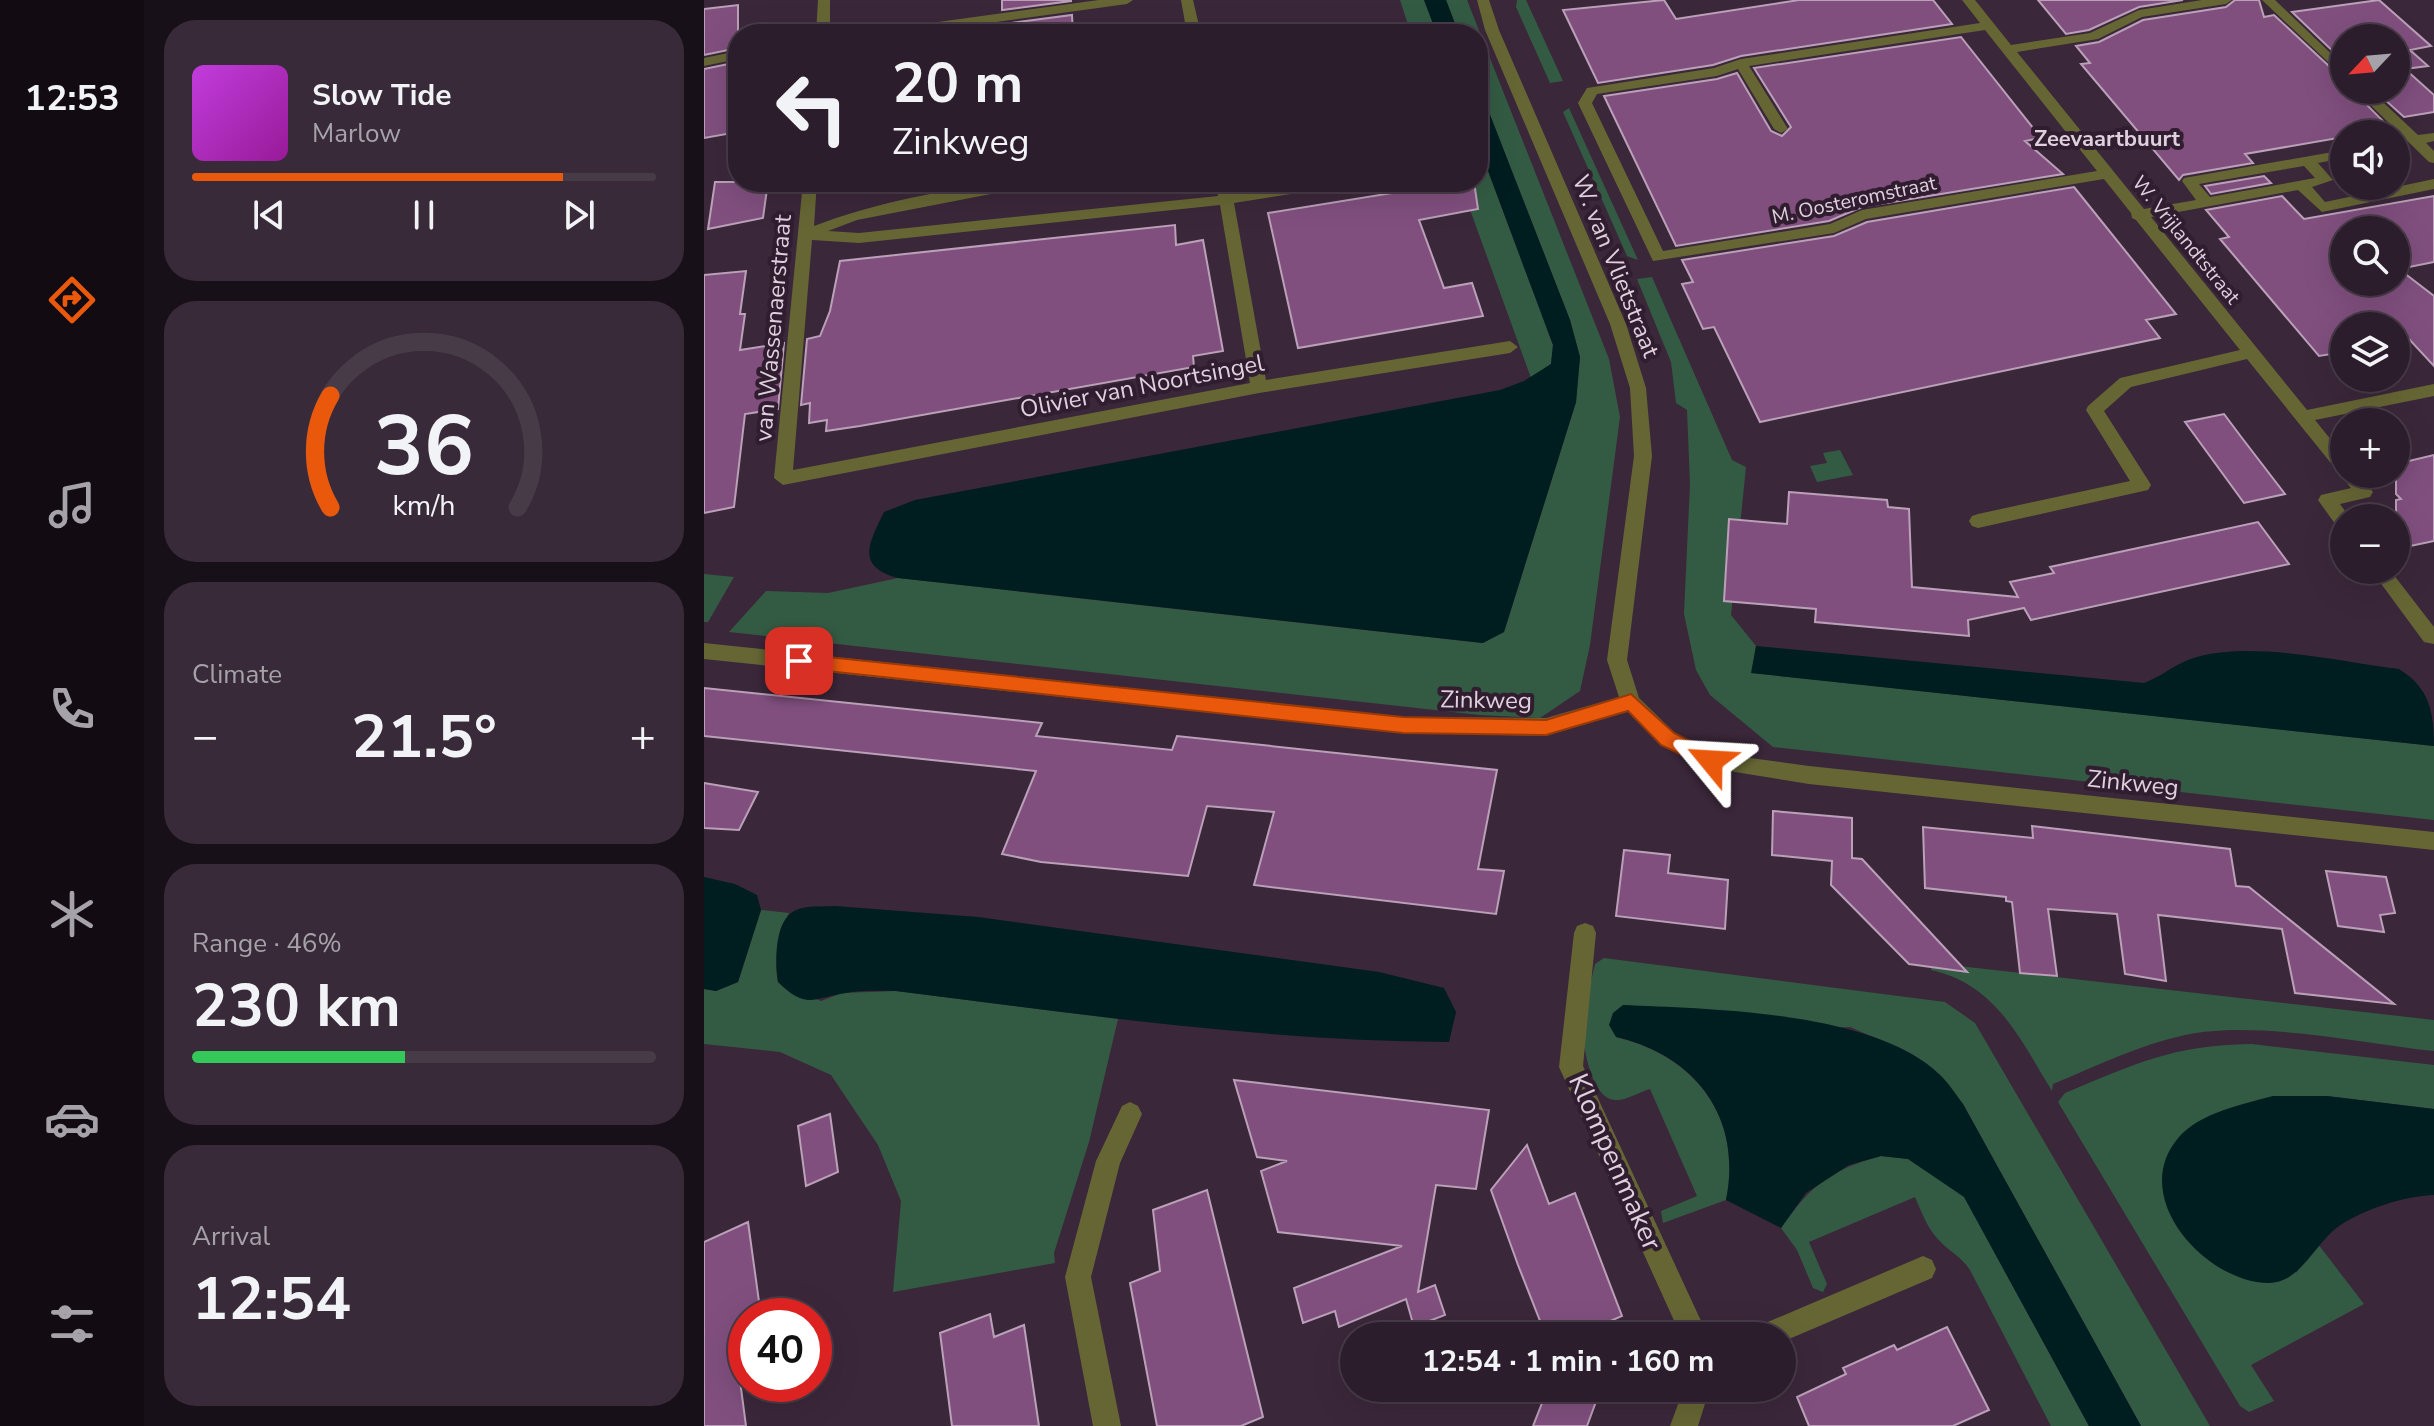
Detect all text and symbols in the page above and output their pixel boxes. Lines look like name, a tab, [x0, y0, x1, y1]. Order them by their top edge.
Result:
north arrow	[2330, 24, 2410, 104]
map controls	[2330, 24, 2410, 584]
text: 20 m	[892, 45, 1023, 122]
icon: left	[760, 56, 864, 160]
text: 12:53	[24, 74, 120, 123]
text: Slow Tide	[312, 75, 452, 116]
text: Marlow	[312, 116, 401, 151]
text: Zinkweg	[892, 118, 1030, 167]
button: sound	[2330, 120, 2410, 200]
district label: Zeevaartbuurt	[2034, 124, 2181, 154]
street label: M. Oosteromstraat	[1769, 169, 1940, 231]
street label: W. van Vlietstraat	[1565, 170, 1667, 362]
street label: W. Vrijlandtstraat	[2126, 170, 2247, 311]
icon: previous	[247, 193, 291, 237]
icon: pause	[402, 193, 446, 237]
icon: next	[557, 193, 601, 237]
street label: van Wassenaerstraat	[747, 212, 799, 443]
button: search	[2330, 216, 2410, 296]
icon: directions	[44, 272, 100, 328]
button: layers	[2330, 312, 2410, 392]
street label: Olivier van Noortsingel	[1017, 347, 1267, 425]
text: 36	[374, 389, 474, 502]
button: +	[2330, 408, 2410, 488]
icon: music	[44, 477, 100, 533]
text: km/h	[393, 486, 455, 525]
button: −	[2330, 504, 2410, 584]
pin	[765, 627, 833, 695]
icon: arrive	[777, 639, 821, 683]
text: Climate	[192, 657, 282, 692]
icon: phone	[44, 681, 100, 737]
street label: Zinkweg	[1440, 683, 1532, 717]
text: 21.5°	[351, 696, 497, 778]
text: −	[192, 707, 218, 767]
text: +	[630, 707, 656, 767]
position arrow	[1669, 719, 1753, 803]
street label: Zinkweg	[2086, 762, 2180, 804]
icon: climate	[44, 886, 100, 942]
text: Range · 46%	[192, 926, 342, 961]
text: 230 km	[192, 965, 401, 1047]
street label: Klompenmaker	[1559, 1068, 1671, 1256]
icon: car	[44, 1091, 100, 1147]
text: Arrival	[192, 1219, 270, 1254]
text: 12:54	[192, 1258, 351, 1340]
icon: filters	[44, 1296, 100, 1352]
speed limit sign: 40	[728, 1298, 832, 1402]
text: 12:54 · 1 min · 160 m	[1422, 1341, 1714, 1382]

